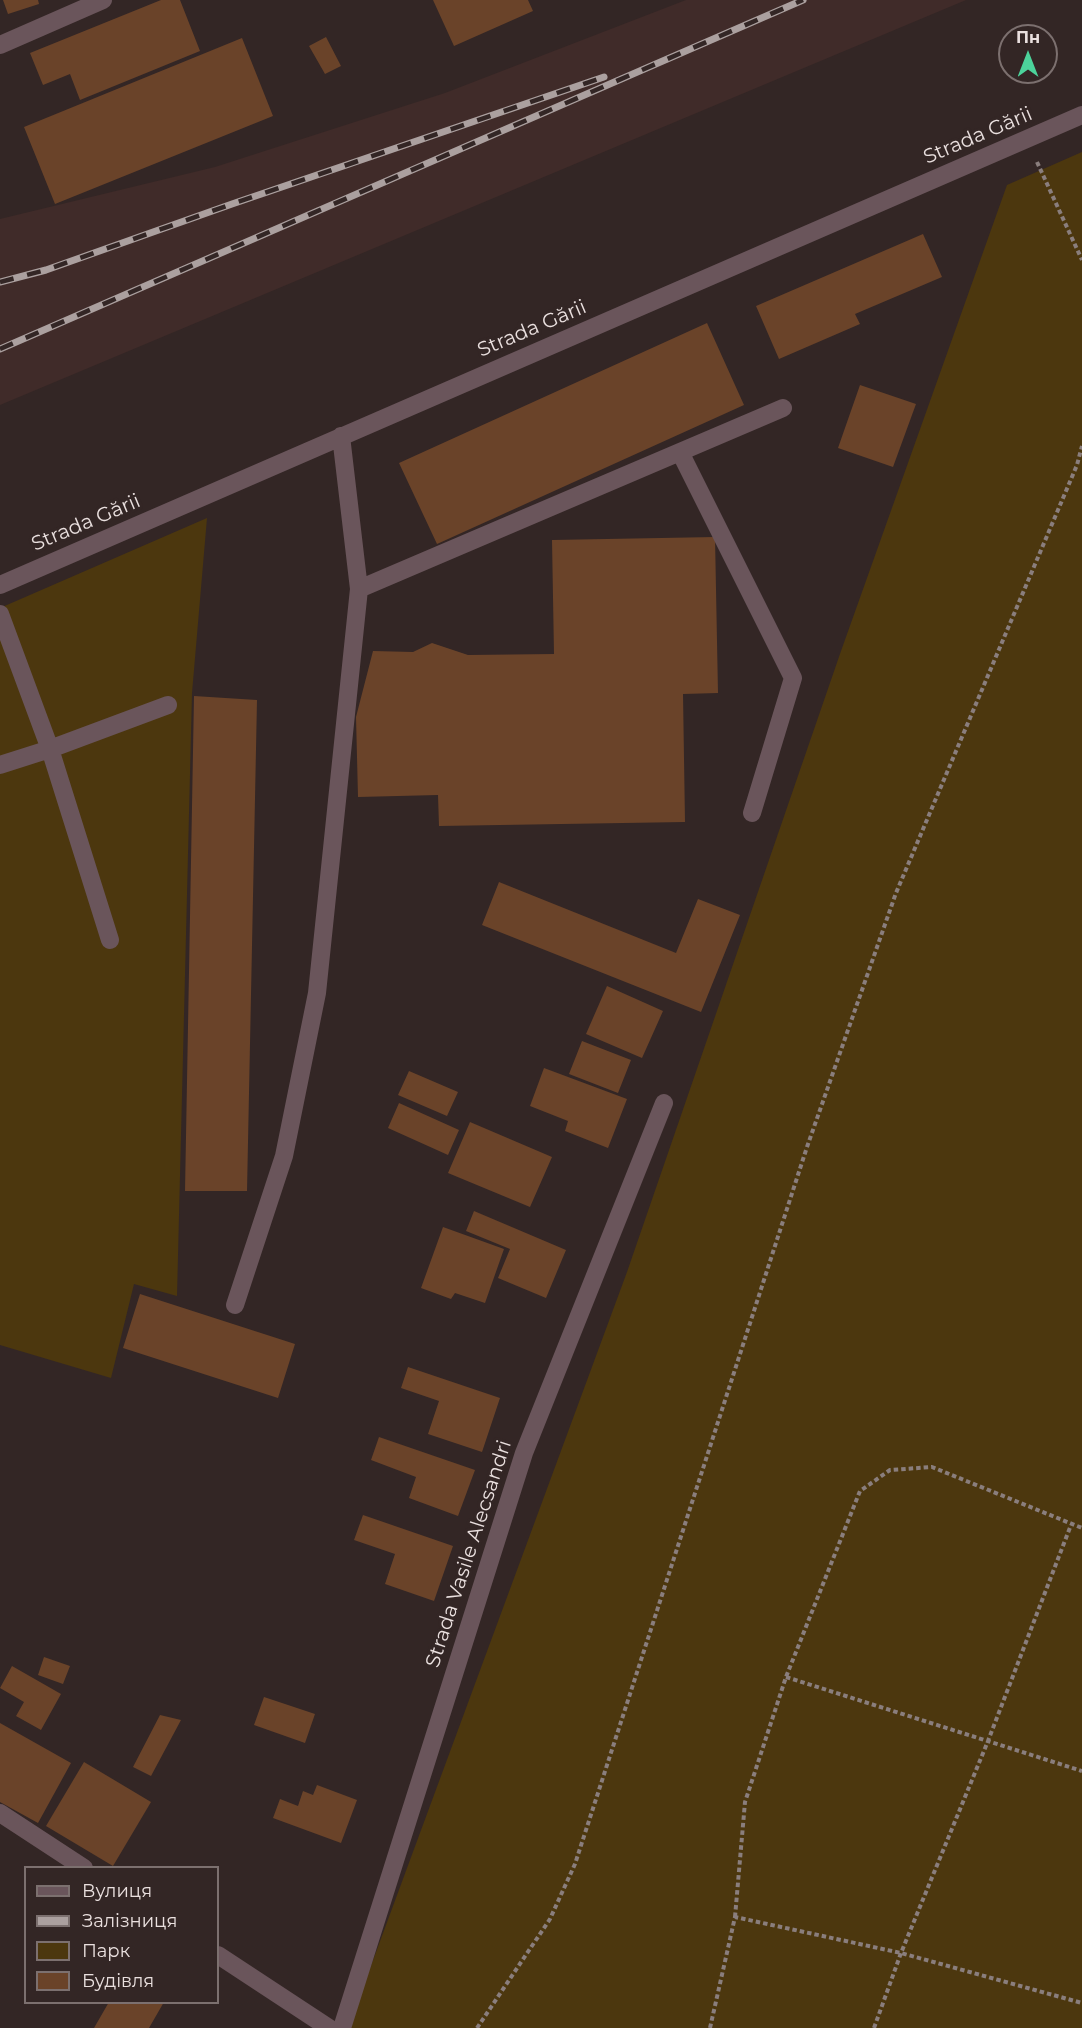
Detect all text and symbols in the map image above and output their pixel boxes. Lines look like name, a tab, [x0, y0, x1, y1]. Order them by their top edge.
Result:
north arrow	[998, 24, 1058, 84]
text: Пн	[1016, 28, 1040, 47]
street label: Strada Gării	[920, 102, 1036, 170]
street label: Strada Gării	[474, 295, 590, 363]
street label: Strada Gării	[28, 489, 144, 557]
street label: Strada Vasile Alecsandri	[421, 1437, 517, 1671]
legend	[24, 1866, 219, 2004]
text: Вулиця	[82, 1880, 152, 1902]
text: Залізниця	[82, 1910, 177, 1932]
text: Парк	[82, 1940, 130, 1962]
text: Будівля	[82, 1970, 154, 1992]

